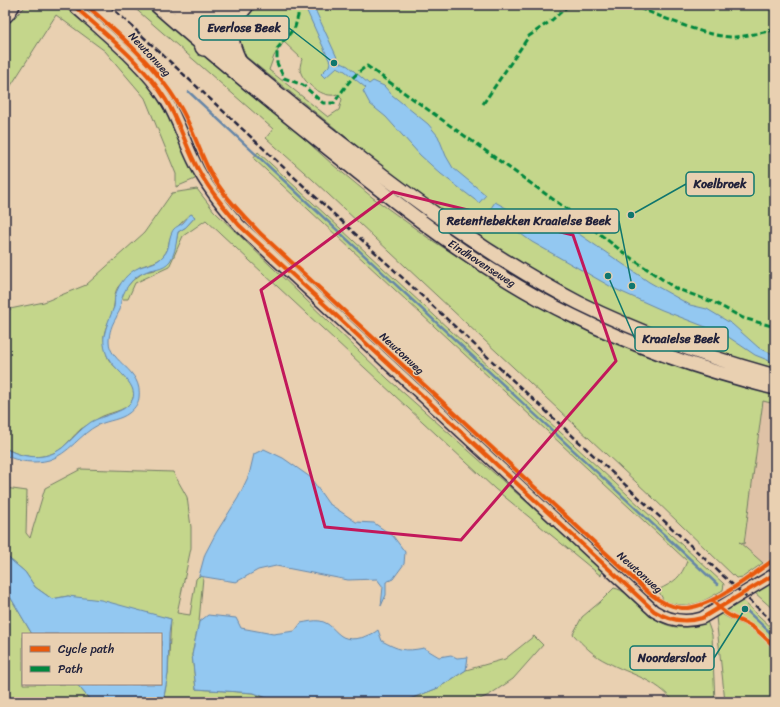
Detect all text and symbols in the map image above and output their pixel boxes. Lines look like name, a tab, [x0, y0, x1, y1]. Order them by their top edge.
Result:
callout: Everlose Beek	[199, 16, 289, 40]
text: Everlose Beek	[207, 17, 281, 39]
street label: Newtonweg	[124, 27, 176, 82]
callout: Koelbroek	[686, 172, 754, 196]
text: Koelbroek	[693, 173, 747, 195]
callout: Retentiebekken Kraaielse Beek	[439, 209, 619, 233]
text: Retentiebekken Kraaielse Beek	[446, 210, 612, 232]
street label: Eindhovenseweg	[444, 234, 520, 293]
street label: Newtonweg	[375, 327, 429, 380]
callout: Kraaielse Beek	[635, 327, 728, 351]
text: Kraaielse Beek	[641, 328, 720, 350]
street label: Newtonweg	[613, 547, 667, 598]
legend	[22, 633, 162, 685]
text: Cycle path	[58, 638, 114, 660]
callout: Noordersloot	[630, 646, 714, 670]
text: Noordersloot	[637, 647, 707, 669]
text: Path	[58, 658, 83, 680]

